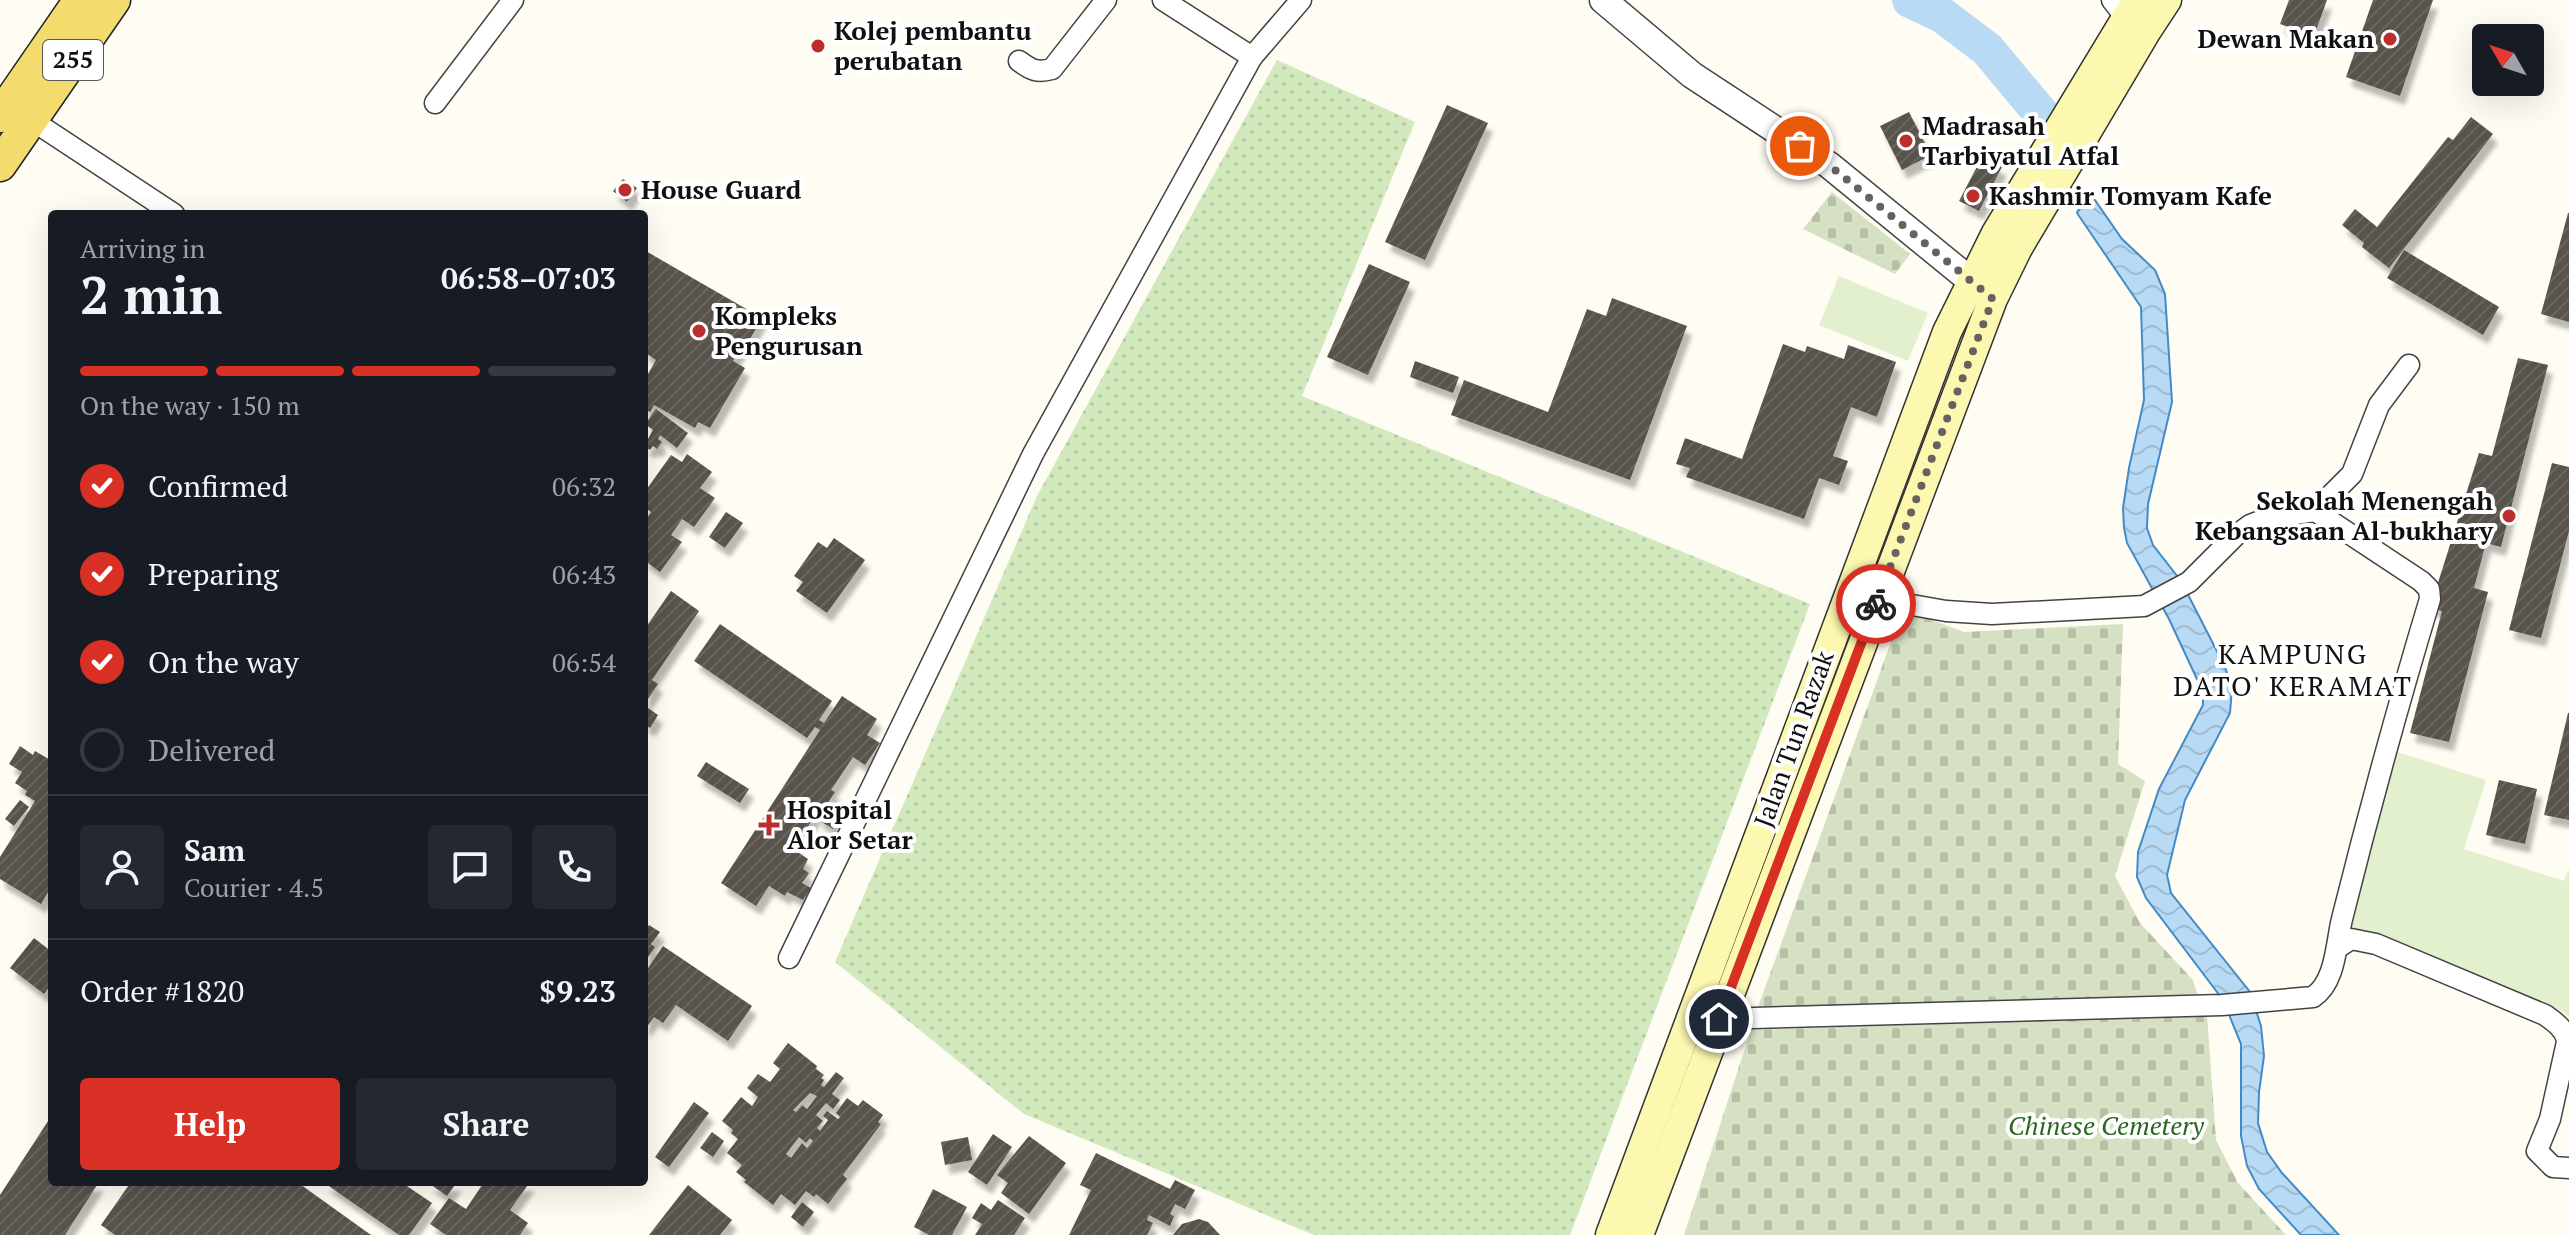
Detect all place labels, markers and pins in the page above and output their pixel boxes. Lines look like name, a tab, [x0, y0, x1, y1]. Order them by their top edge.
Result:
place label: Kolej pembantu perubatan	[834, 13, 1032, 77]
place label: Dewan Makan	[2198, 21, 2374, 55]
marker: Dewan Makan	[2381, 30, 2399, 48]
marker: Kolej pembantu perubatan	[809, 37, 827, 55]
place label: Madrasah Tarbiyatul Atfal	[1922, 108, 2119, 172]
pin	[1766, 112, 1834, 180]
marker: Madrasah Tarbiyatul Atfal	[1897, 132, 1915, 150]
place label: House Guard	[641, 172, 802, 206]
place label: Kashmir Tomyam Kafe	[1989, 178, 2272, 212]
marker: House Guard	[616, 181, 634, 199]
marker: Kashmir Tomyam Kafe	[1964, 187, 1982, 205]
place label: Kompleks Pengurusan	[715, 298, 863, 362]
marker: Kompleks Pengurusan	[690, 322, 708, 340]
place label: Sekolah Menengah Kebangsaan Al-bukhary	[2195, 483, 2494, 547]
marker: Sekolah Menengah Kebangsaan Al-bukhary	[2500, 507, 2518, 525]
place label: Hospital Alor Setar	[787, 792, 914, 856]
marker: Hospital Alor Setar	[758, 814, 780, 836]
pin	[1685, 985, 1753, 1053]

